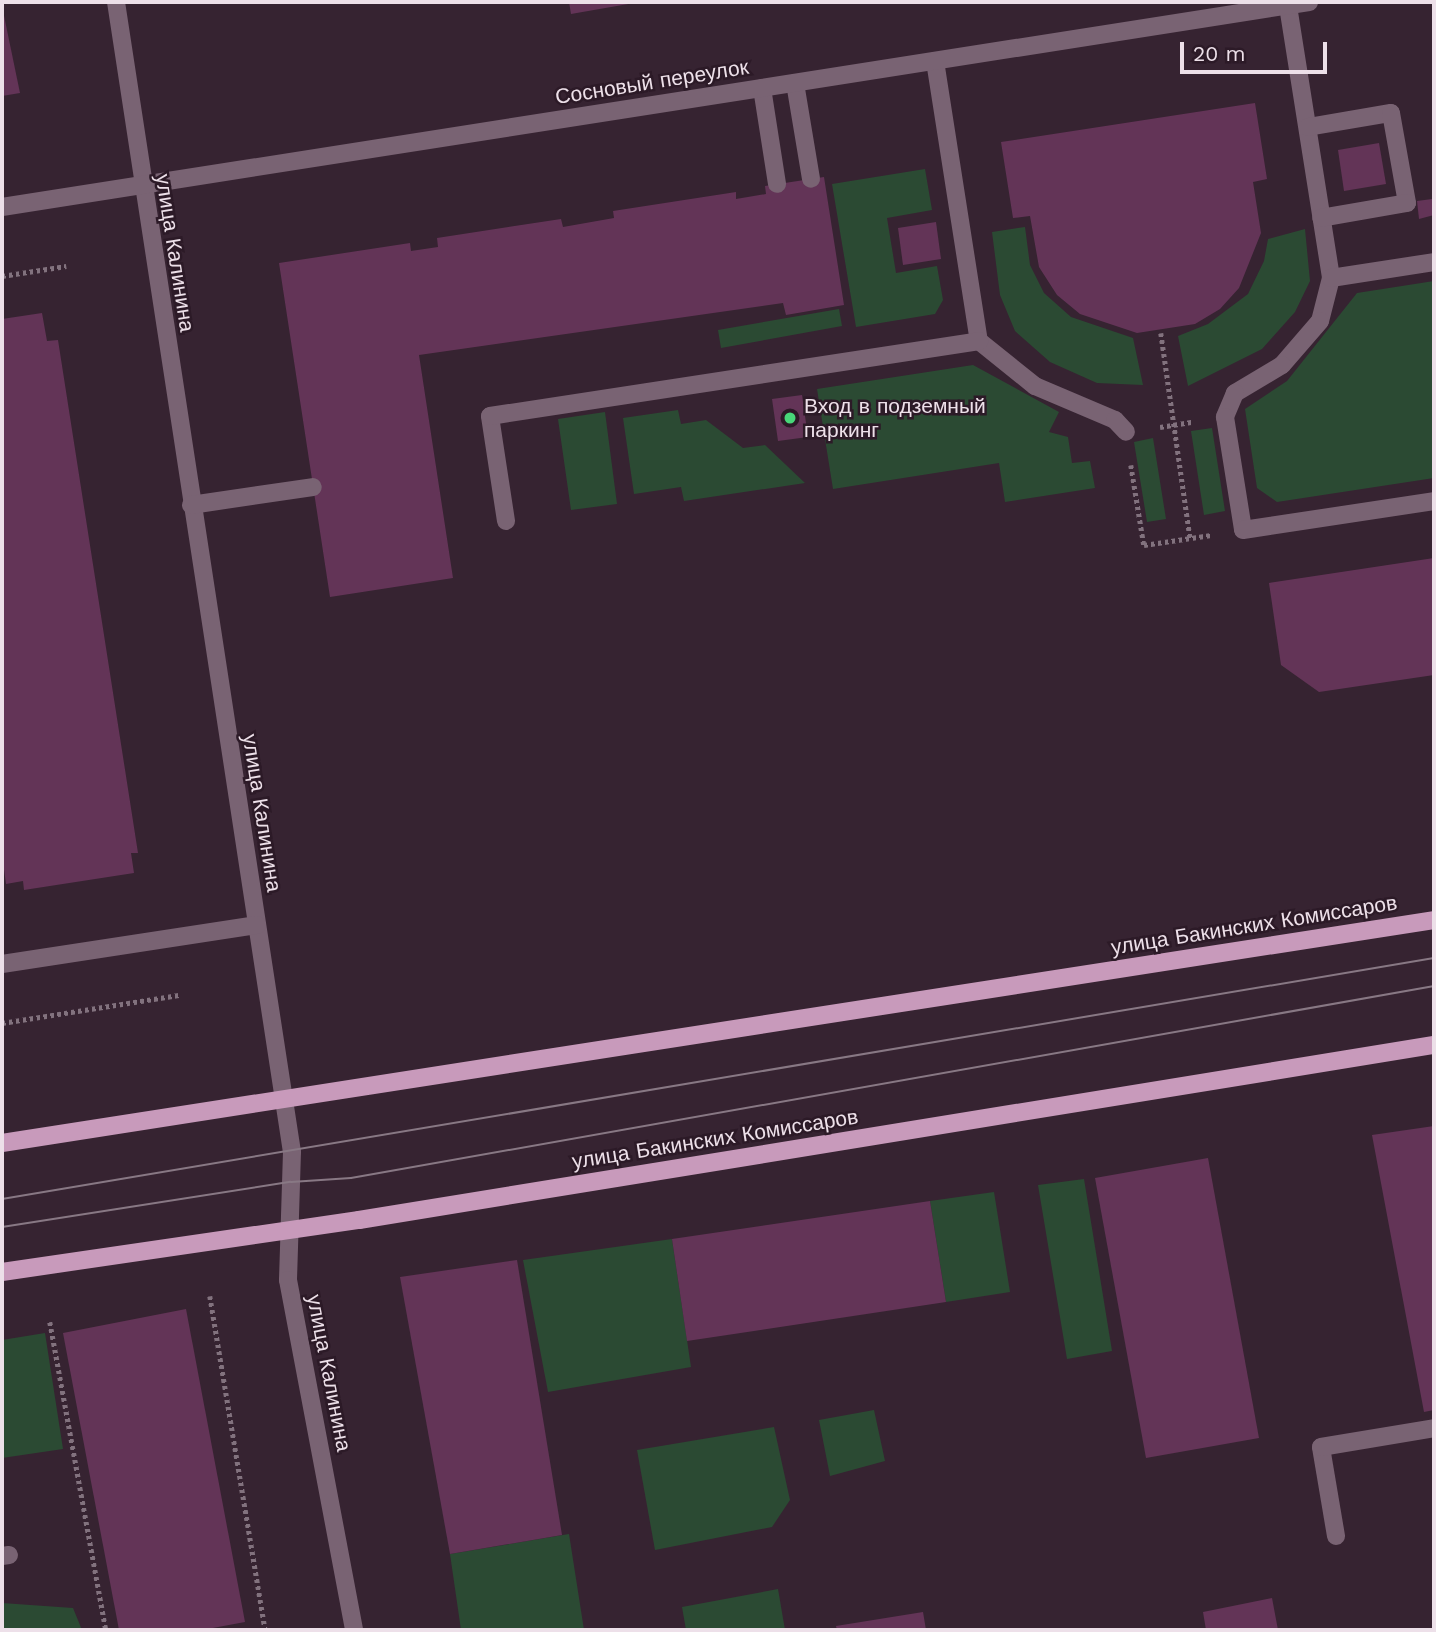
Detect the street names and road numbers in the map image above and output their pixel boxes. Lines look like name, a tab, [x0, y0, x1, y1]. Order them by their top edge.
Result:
street label: Сосновый переулок	[554, 54, 750, 110]
street label: улица Калинина	[150, 172, 200, 334]
street label: улица Калинина	[237, 732, 287, 894]
street label: улица Бакинских Комиссаров	[1109, 890, 1399, 960]
street label: улица Бакинских Комиссаров	[570, 1104, 860, 1174]
street label: улица Калинина	[301, 1292, 357, 1454]

